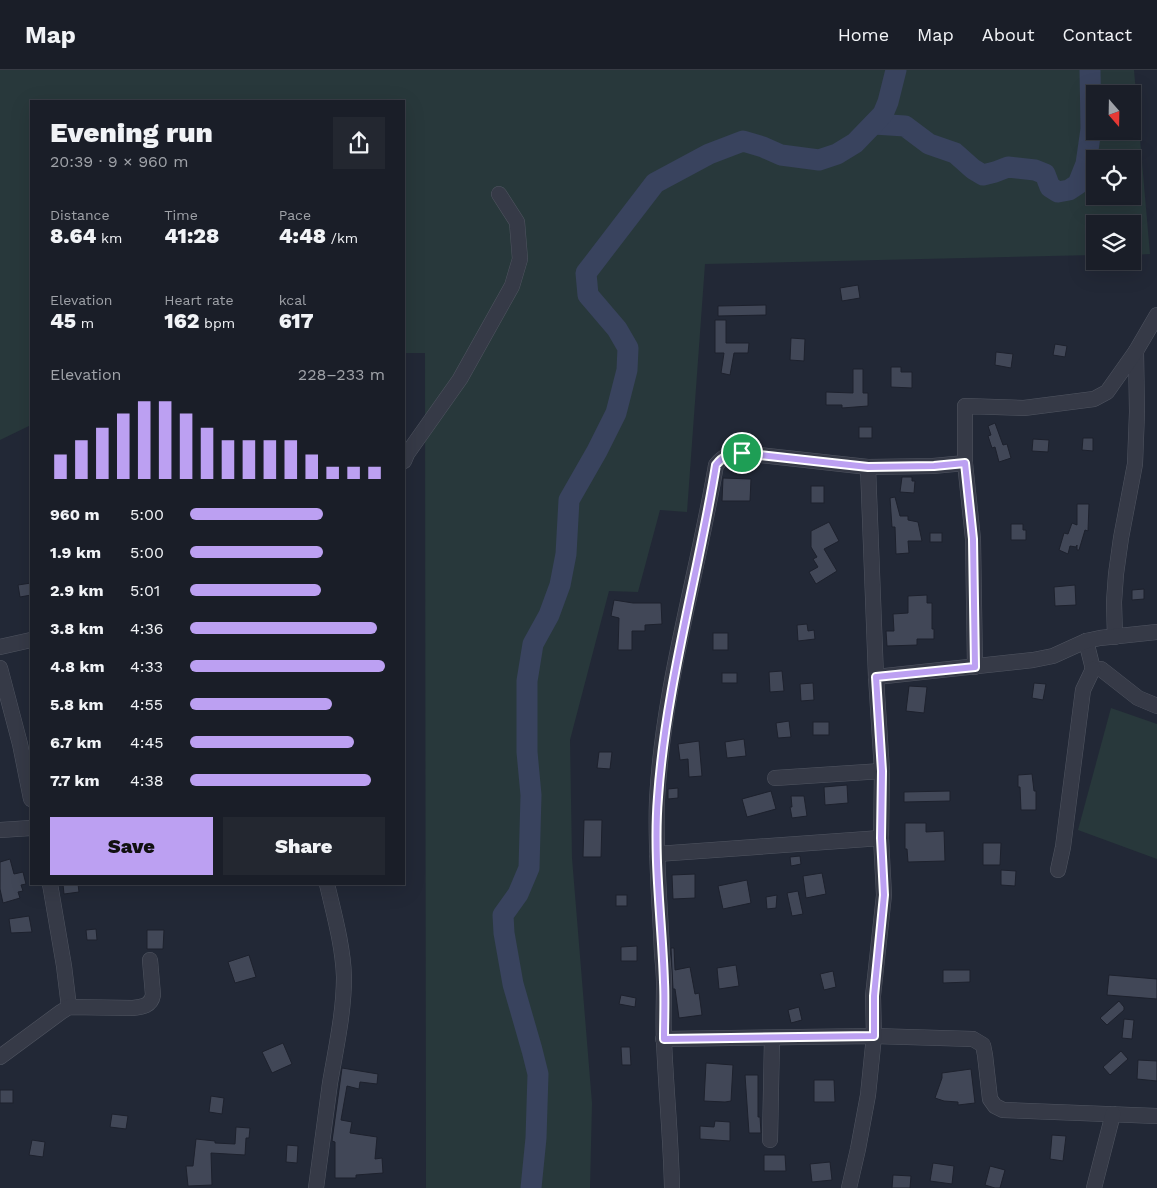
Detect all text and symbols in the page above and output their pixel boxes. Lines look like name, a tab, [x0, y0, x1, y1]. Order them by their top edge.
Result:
text: Map	[25, 21, 76, 49]
text: Home	[838, 24, 889, 45]
text: Map	[917, 24, 954, 45]
text: About	[982, 24, 1034, 45]
text: Contact	[1062, 24, 1132, 45]
north arrow	[1086, 85, 1141, 140]
map controls	[1086, 85, 1141, 270]
text: Evening run	[50, 116, 213, 149]
button: share	[333, 117, 385, 169]
button: locate	[1086, 150, 1141, 205]
text: 20:39 · 9 × 960 m	[50, 152, 188, 171]
text: Distance	[50, 207, 110, 223]
text: Time	[164, 207, 198, 223]
text: Pace	[279, 207, 311, 223]
button: layers	[1086, 215, 1141, 270]
text: 8.64	[50, 223, 96, 248]
text: 41:28	[164, 223, 219, 248]
text: 4:48	[279, 223, 326, 248]
text: km	[96, 230, 122, 246]
text: /km	[326, 230, 358, 246]
text: Elevation	[50, 292, 113, 308]
text: Heart rate	[164, 292, 234, 308]
text: kcal	[279, 292, 306, 308]
text: 45	[50, 308, 76, 333]
text: 162	[164, 308, 199, 333]
text: 617	[279, 308, 314, 333]
text: m	[76, 315, 94, 331]
text: bpm	[199, 315, 235, 331]
text: Elevation	[50, 365, 121, 384]
text: 228–233 m	[298, 365, 385, 384]
pin	[721, 432, 763, 474]
icon: arrive	[728, 439, 756, 467]
text: 960 m	[50, 505, 100, 524]
text: 5:00	[130, 505, 164, 524]
text: 1.9 km	[50, 543, 101, 562]
text: 5:00	[130, 543, 164, 562]
text: 2.9 km	[50, 581, 104, 600]
text: 5:01	[130, 581, 160, 600]
text: 3.8 km	[50, 619, 104, 638]
text: 4:36	[130, 619, 164, 638]
text: 4.8 km	[50, 657, 105, 676]
text: 4:33	[130, 657, 163, 676]
text: 5.8 km	[50, 695, 104, 714]
text: 4:55	[130, 695, 163, 714]
text: 6.7 km	[50, 733, 102, 752]
text: 4:45	[130, 733, 164, 752]
text: 7.7 km	[50, 771, 100, 790]
text: 4:38	[130, 771, 164, 790]
button: Save	[50, 817, 213, 875]
button: Share	[223, 817, 385, 875]

